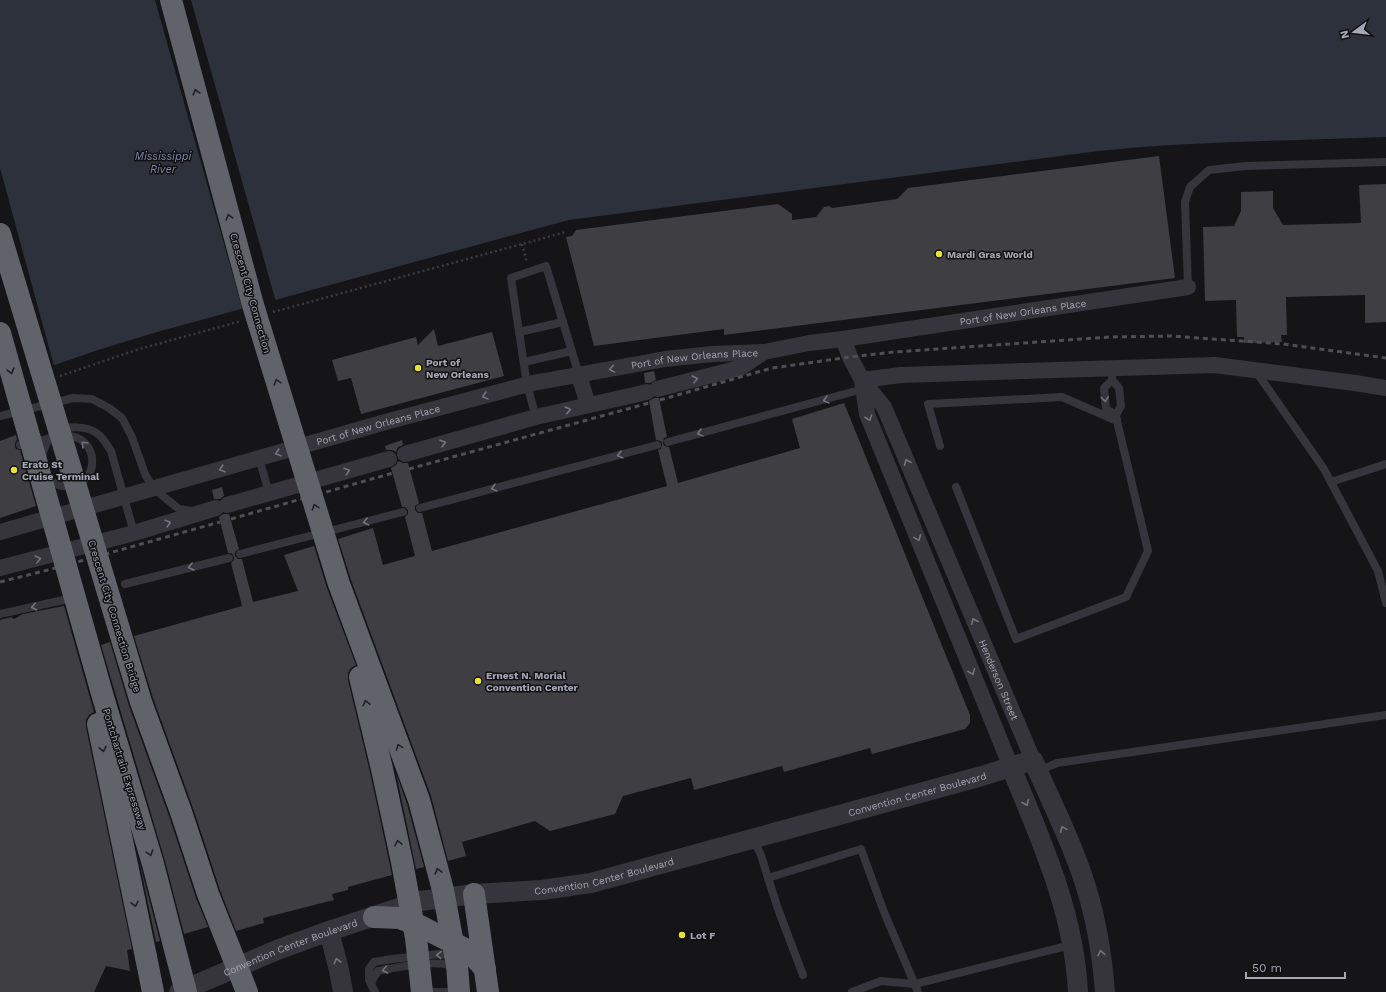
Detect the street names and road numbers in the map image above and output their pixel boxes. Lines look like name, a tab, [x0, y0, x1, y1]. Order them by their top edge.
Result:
street label: Crescent City Connection	[228, 232, 273, 355]
street label: Port of New Orleans Place	[959, 297, 1087, 327]
street label: Port of New Orleans Place	[630, 347, 759, 371]
street label: Port of New Orleans Place	[315, 403, 441, 447]
street label: Crescent City Connection Bridge	[86, 539, 143, 694]
street label: Henderson Street	[977, 638, 1021, 722]
street label: Pontchartrain Expressway	[101, 707, 148, 832]
street label: Convention Center Boulevard	[847, 770, 988, 818]
street label: Convention Center Boulevard	[534, 856, 675, 896]
street label: Convention Center Boulevard	[222, 917, 359, 978]

